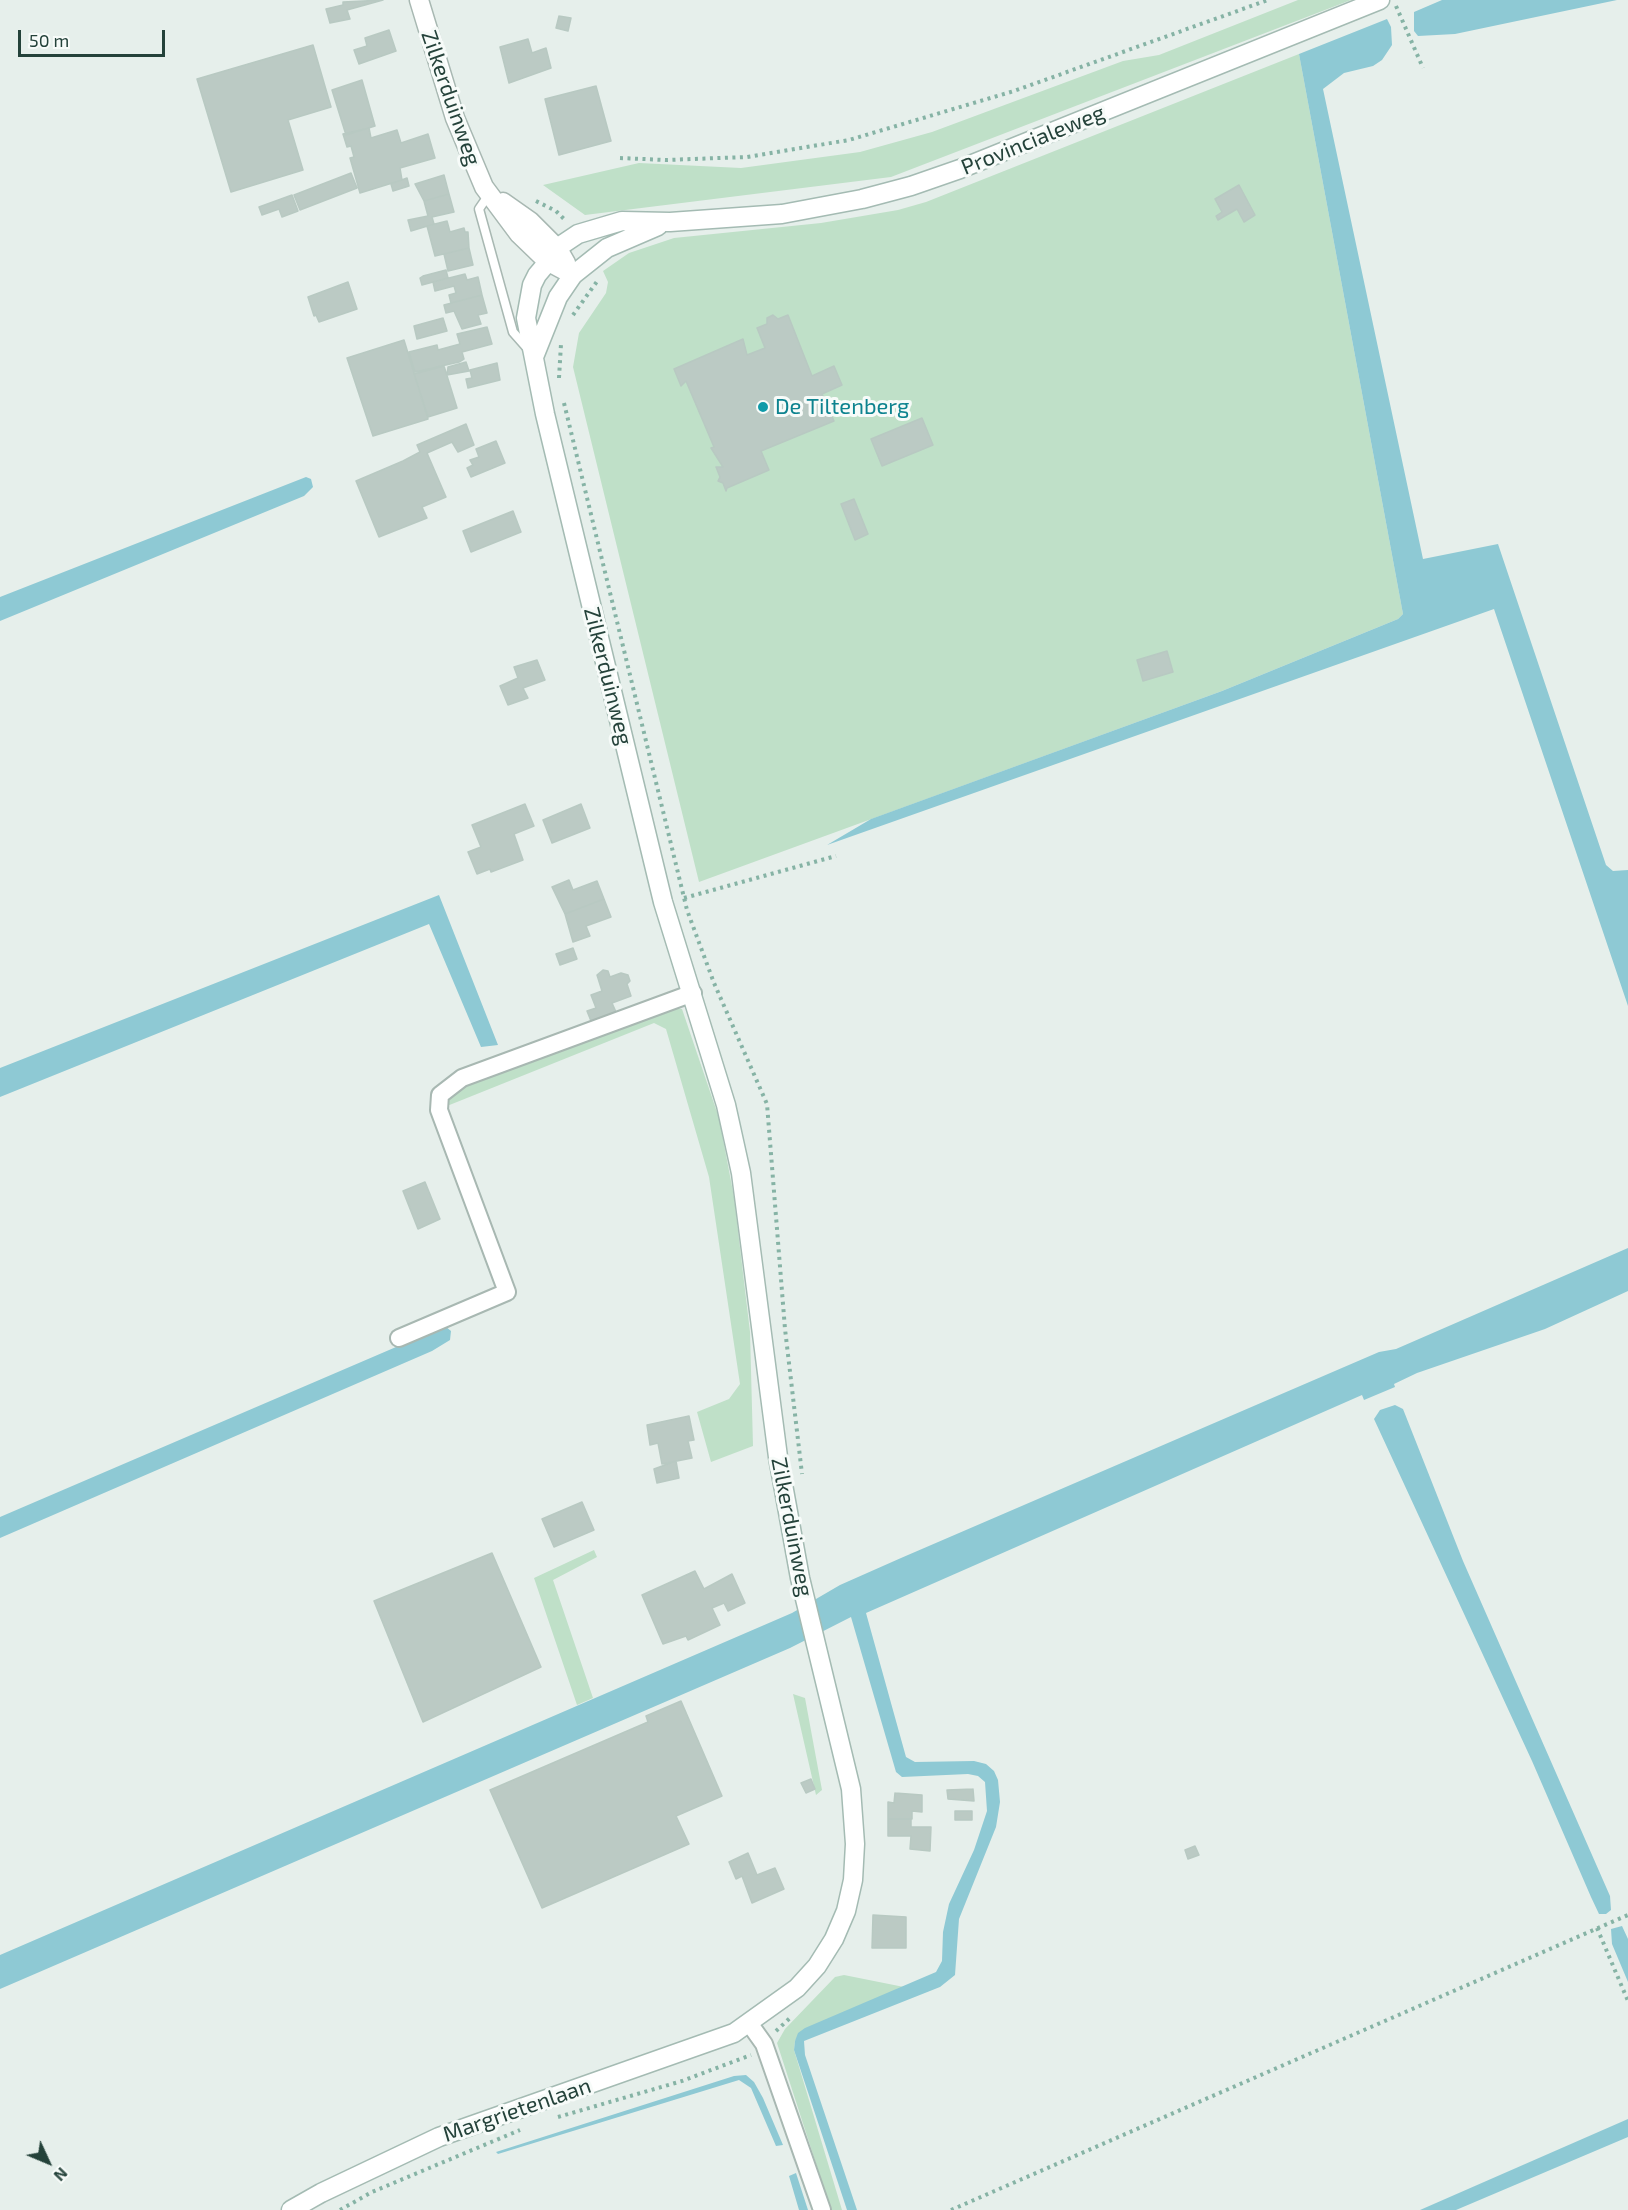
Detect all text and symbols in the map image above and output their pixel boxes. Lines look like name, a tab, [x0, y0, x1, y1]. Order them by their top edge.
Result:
scale bar	[21, 18, 168, 56]
street label: Zilkerduinweg	[416, 27, 486, 169]
text: 50 m	[29, 29, 69, 51]
street label: Provincialeweg	[957, 99, 1109, 181]
place label: De Tiltenberg	[775, 394, 909, 420]
marker: De Tiltenberg	[756, 400, 770, 414]
street label: Zilkerduinweg	[578, 604, 638, 748]
street label: Zilkerduinweg	[766, 1455, 818, 1599]
street label: Margrietenlaan	[439, 2072, 595, 2148]
north arrow	[18, 2132, 78, 2192]
text: N	[50, 2164, 72, 2186]

